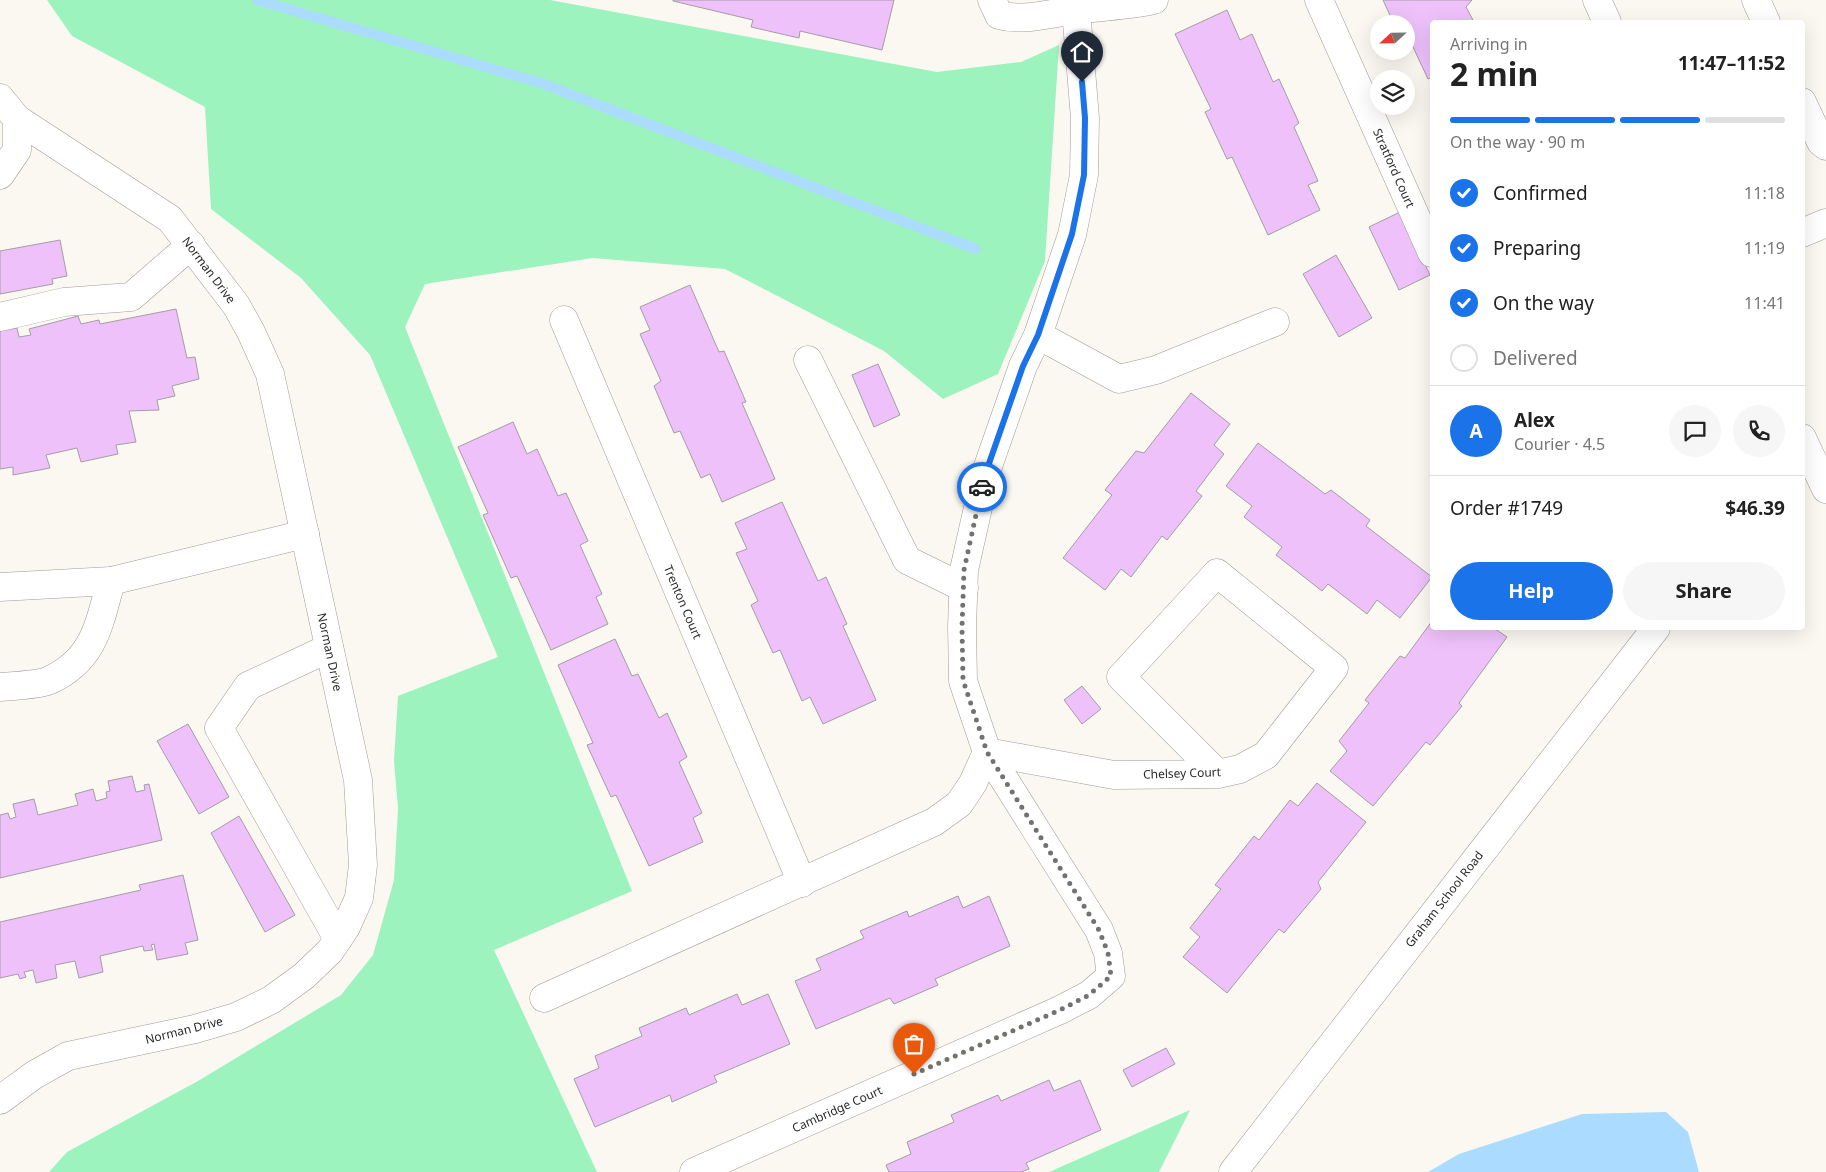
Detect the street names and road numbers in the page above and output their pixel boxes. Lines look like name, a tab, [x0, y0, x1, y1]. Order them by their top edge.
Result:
street label: Stratford Court	[1369, 126, 1419, 211]
street label: Norman Drive	[178, 233, 240, 307]
street label: Trenton Court	[660, 562, 706, 642]
street label: Norman Drive	[313, 611, 347, 693]
street label: Chelsey Court	[1143, 763, 1222, 783]
street label: Graham School Road	[1401, 847, 1487, 951]
street label: Norman Drive	[143, 1012, 225, 1048]
street label: Cambridge Court	[789, 1081, 885, 1137]

